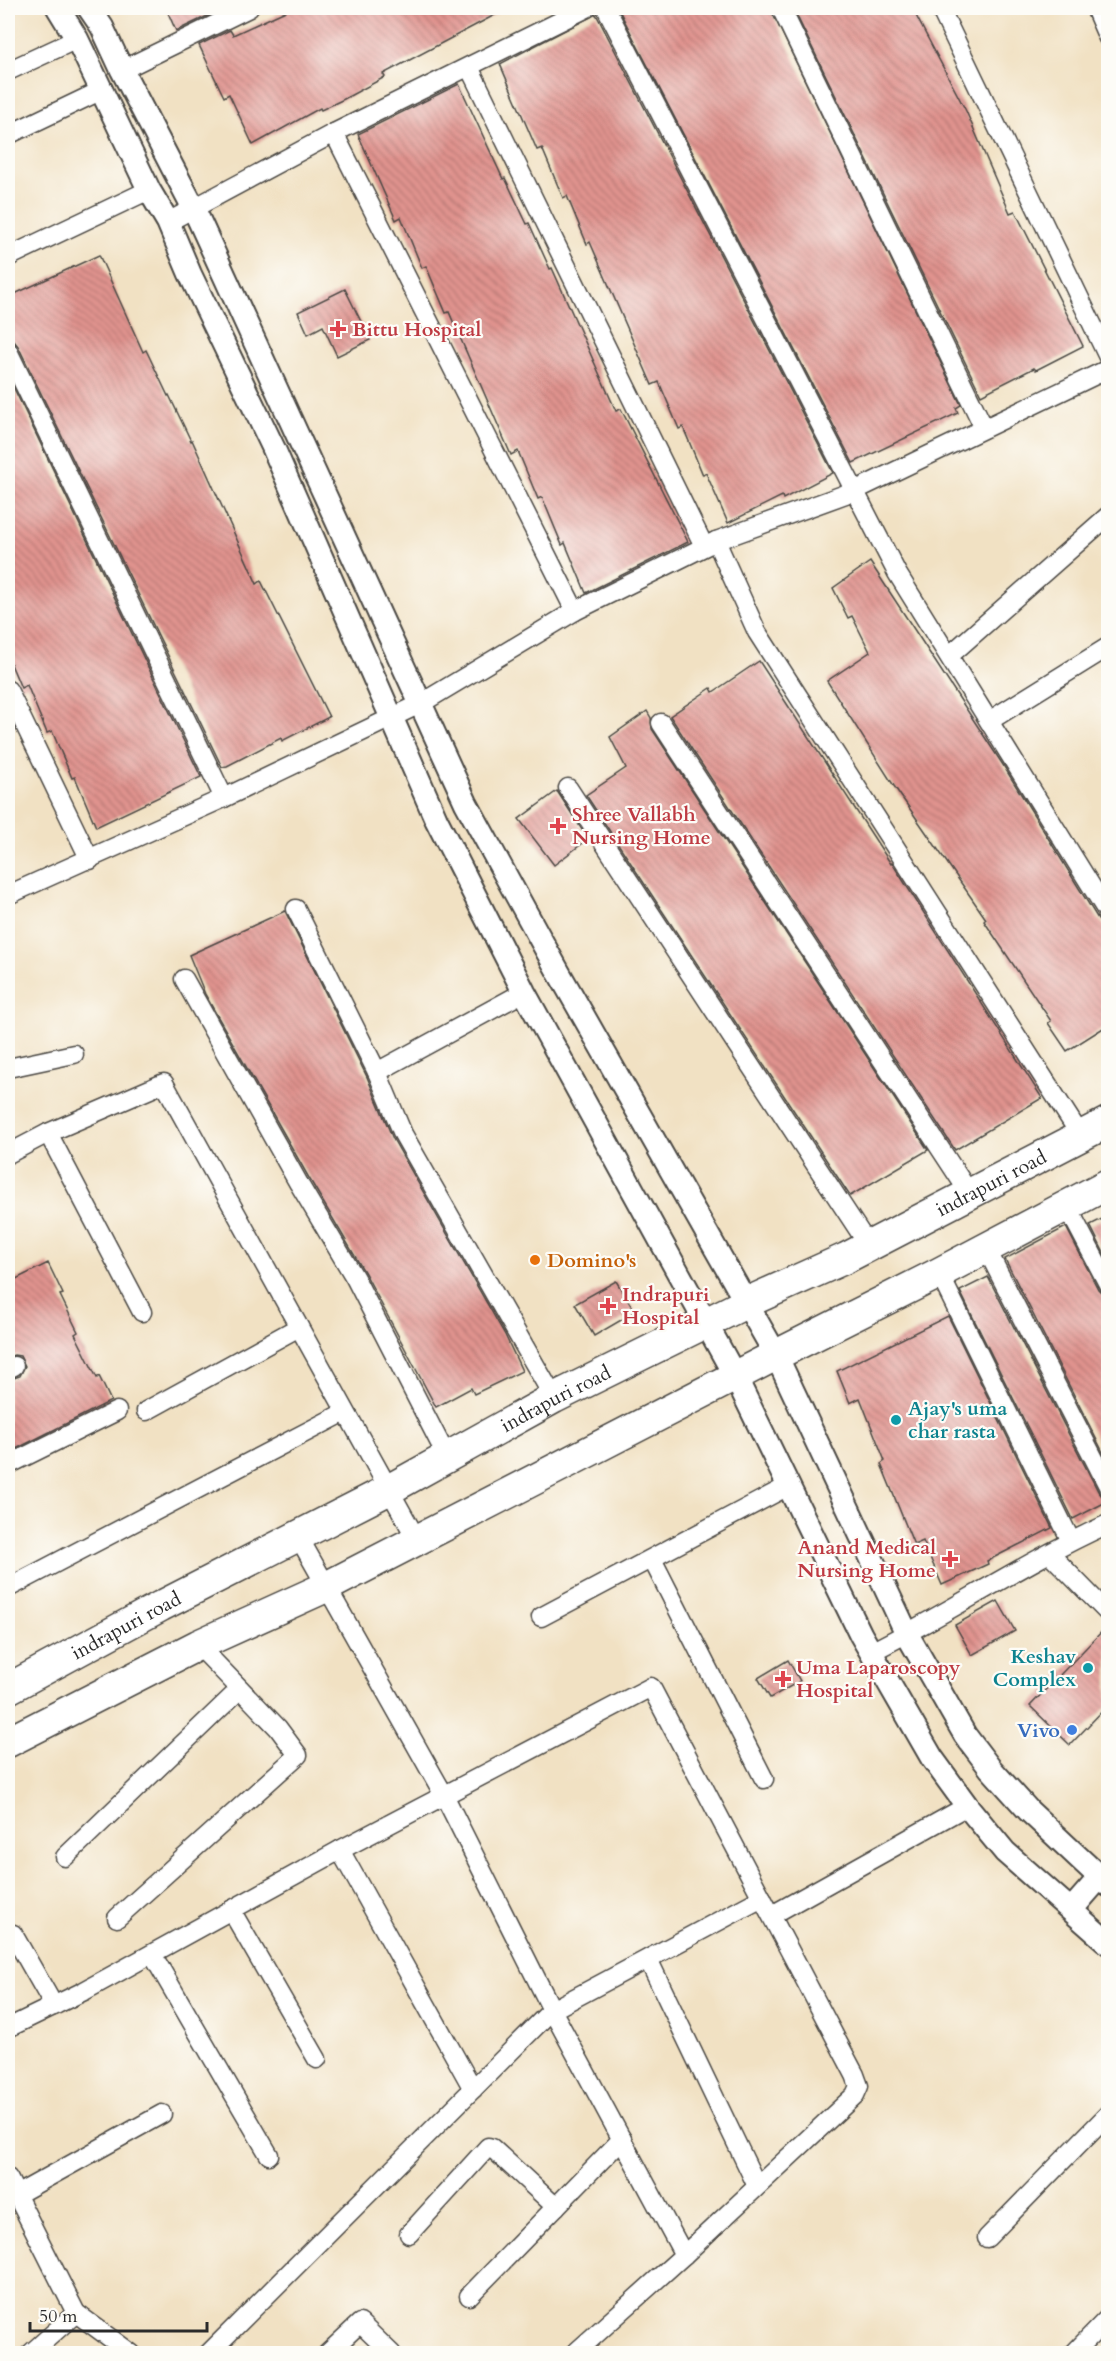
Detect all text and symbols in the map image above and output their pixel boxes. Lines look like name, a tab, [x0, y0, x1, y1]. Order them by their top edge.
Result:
place label: Bittu Hospital	[352, 316, 481, 343]
marker: Bittu Hospital	[329, 320, 347, 338]
place label: Shree Vallabh Nursing Home	[572, 801, 711, 851]
marker: Shree Vallabh Nursing Home	[549, 817, 567, 835]
street label: indrapuri road	[931, 1143, 1051, 1223]
place label: Domino's	[547, 1247, 636, 1274]
marker: Domino's	[528, 1253, 542, 1267]
place label: Indrapuri Hospital	[622, 1281, 709, 1331]
marker: Indrapuri Hospital	[599, 1297, 617, 1315]
street label: indrapuri road	[496, 1358, 616, 1439]
place label: Ajay's uma char rasta	[908, 1395, 1007, 1445]
marker: Ajay's uma char rasta	[889, 1413, 903, 1427]
place label: Anand Medical Nursing Home	[797, 1534, 936, 1584]
marker: Anand Medical Nursing Home	[941, 1550, 959, 1568]
street label: indrapuri road	[66, 1585, 186, 1666]
place label: Keshav Complex	[993, 1643, 1076, 1693]
place label: Uma Laparoscopy Hospital	[796, 1654, 961, 1704]
marker: Keshav Complex	[1081, 1661, 1095, 1675]
marker: Uma Laparoscopy Hospital	[774, 1670, 792, 1688]
place label: Vivo	[1017, 1717, 1060, 1744]
marker: Vivo	[1065, 1723, 1079, 1737]
scale bar	[30, 2295, 207, 2333]
text: 50 m	[39, 2304, 78, 2329]

